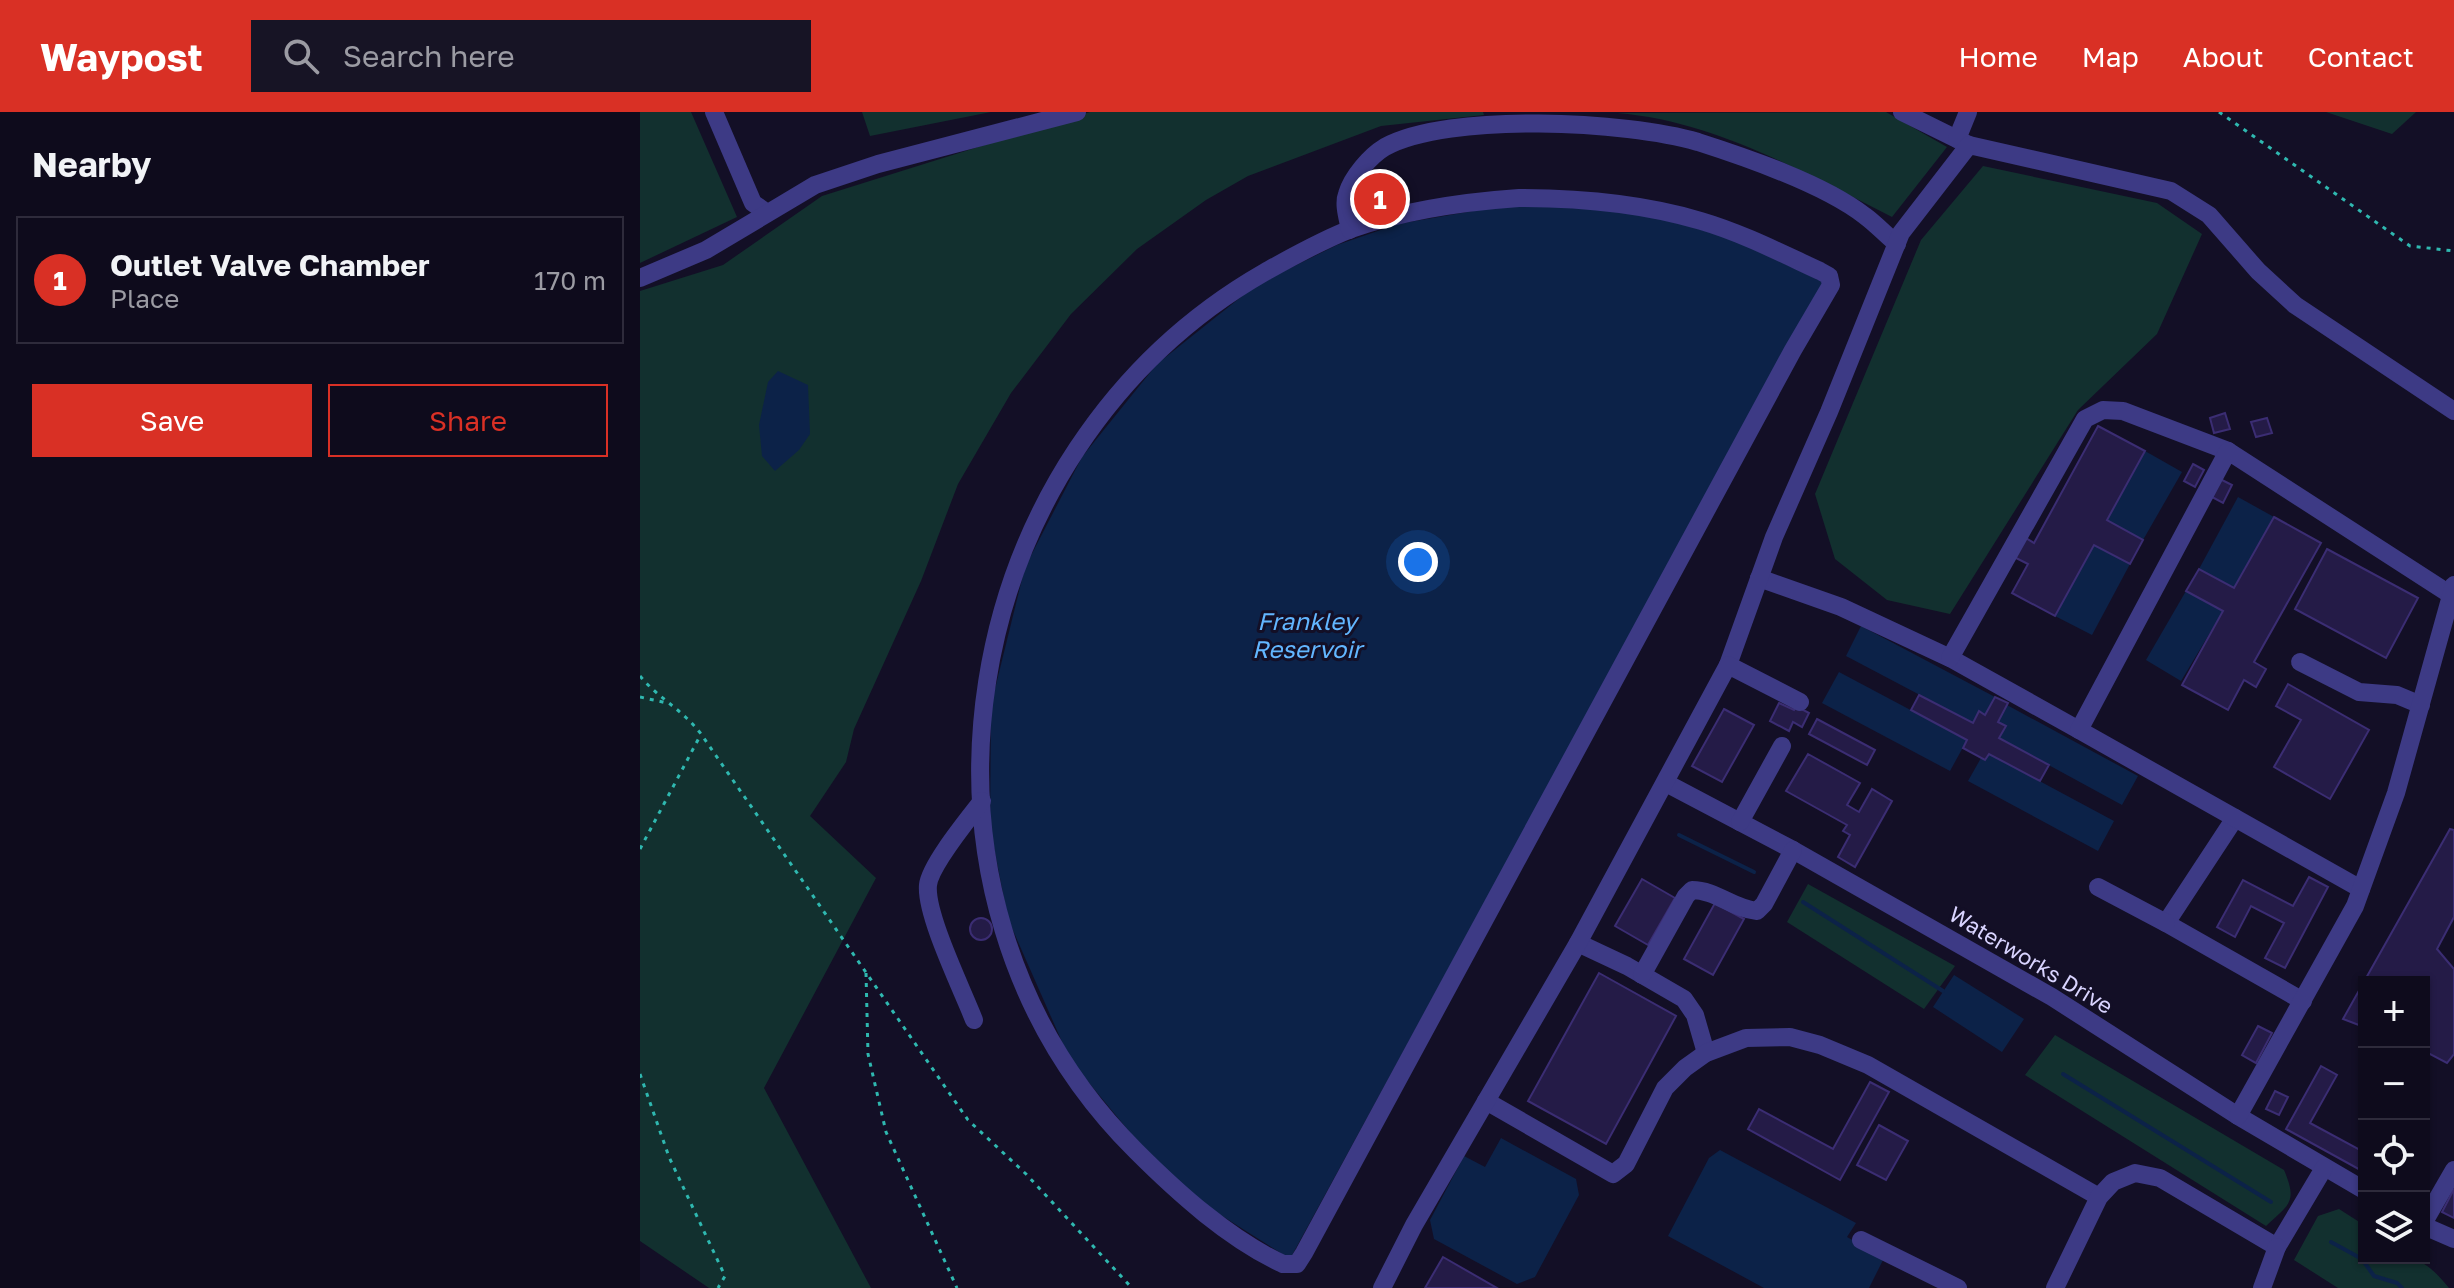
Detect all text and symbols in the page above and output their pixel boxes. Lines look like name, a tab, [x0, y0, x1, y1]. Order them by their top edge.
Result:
search box	[251, 20, 811, 92]
text: Waypost	[40, 34, 203, 79]
icon: search	[279, 34, 323, 78]
text: Search here	[343, 38, 515, 74]
text: Home	[1959, 40, 2038, 73]
text: Map	[2082, 40, 2139, 73]
text: About	[2183, 40, 2264, 73]
text: Contact	[2308, 40, 2414, 73]
text: Nearby	[32, 144, 152, 184]
pin: 1	[1354, 169, 1406, 229]
text: Outlet Valve Chamber	[110, 247, 430, 283]
text: 1	[53, 265, 67, 296]
text: 170 m	[534, 265, 606, 296]
text: Place	[110, 283, 179, 314]
button: Save	[32, 384, 312, 457]
button: Share	[328, 384, 608, 457]
your location	[1398, 542, 1438, 582]
water label: Frankley Reservoir	[1252, 606, 1366, 663]
street label: Waterworks Drive	[1944, 900, 2118, 1019]
map controls	[2358, 976, 2430, 1264]
button: +	[2358, 976, 2430, 1048]
button: −	[2358, 1048, 2430, 1120]
button: locate	[2358, 1120, 2430, 1192]
button: layers	[2358, 1192, 2430, 1264]

